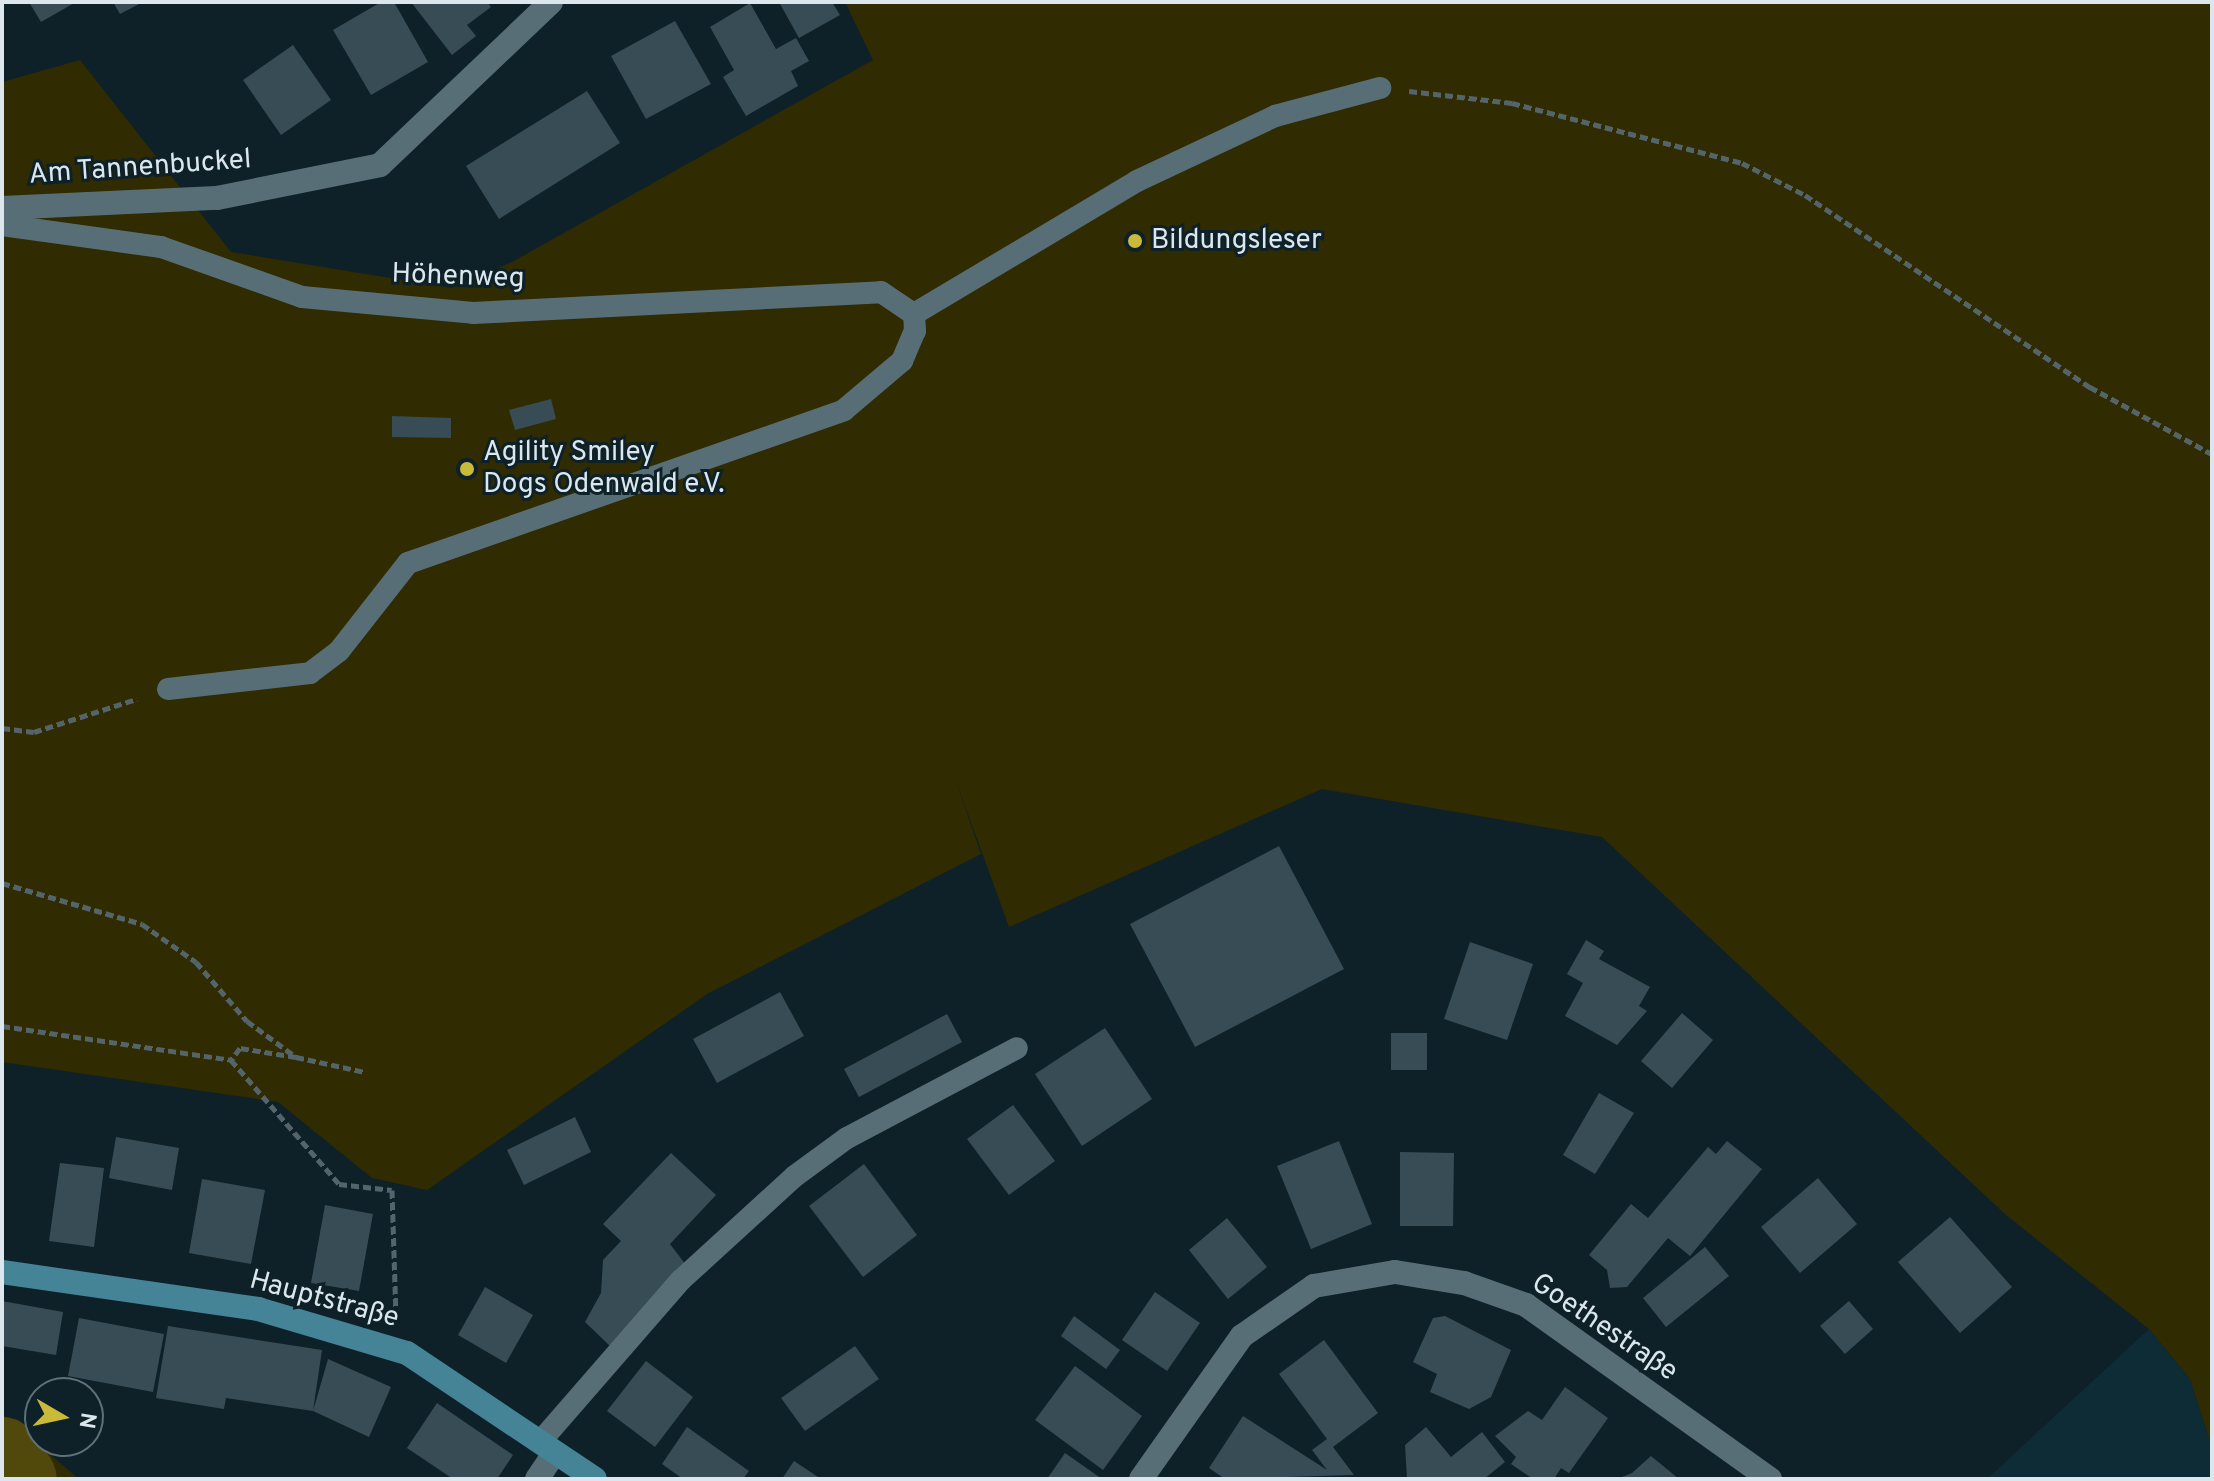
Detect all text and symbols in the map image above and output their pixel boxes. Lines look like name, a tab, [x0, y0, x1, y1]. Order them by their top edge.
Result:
street label: Am Tannenbuckel	[27, 143, 253, 193]
place label: Bildungsleser	[1151, 224, 1322, 258]
marker: Bildungsleser	[1126, 232, 1144, 250]
street label: Höhenweg	[391, 258, 525, 296]
place label: Agility Smiley Dogs Odenwald e.V.	[483, 436, 725, 502]
marker: Agility Smiley Dogs Odenwald e.V.	[458, 460, 476, 478]
street label: Hauptstraße	[246, 1264, 402, 1336]
street label: Goethestraße	[1525, 1267, 1683, 1389]
north arrow	[24, 1377, 104, 1457]
text: N	[72, 1411, 101, 1430]

